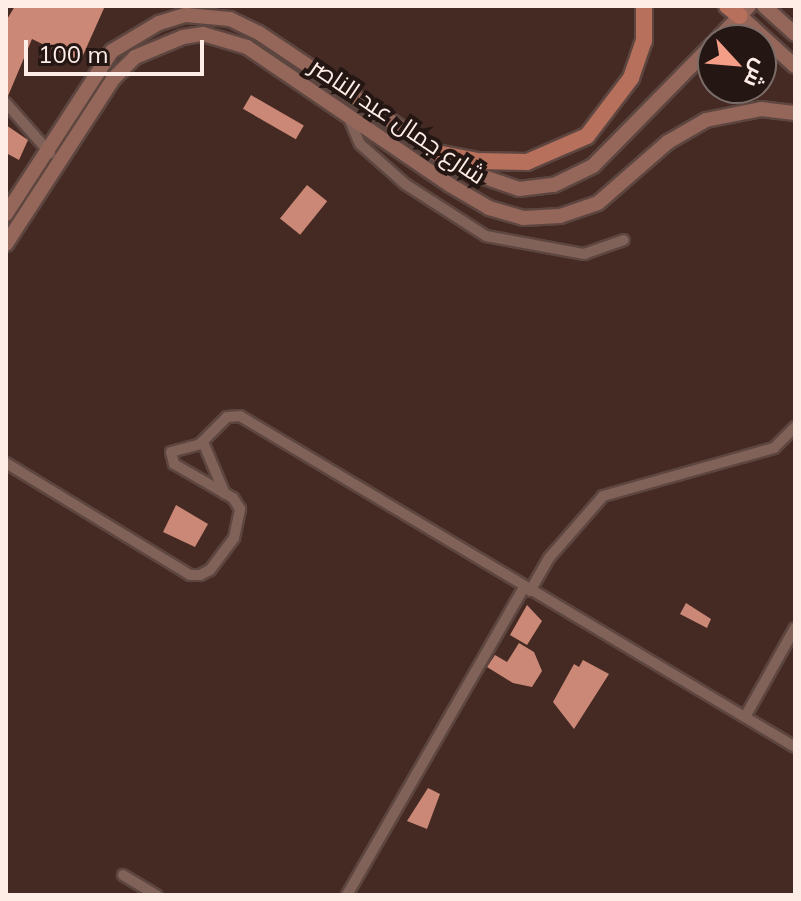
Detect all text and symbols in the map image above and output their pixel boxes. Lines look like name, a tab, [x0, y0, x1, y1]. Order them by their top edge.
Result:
scale bar	[28, 24, 208, 74]
north arrow	[697, 24, 777, 104]
text: 100 m	[38, 39, 109, 69]
street label: شارع جمال عبد الناصر	[305, 52, 491, 190]
text: ش	[738, 55, 776, 92]

